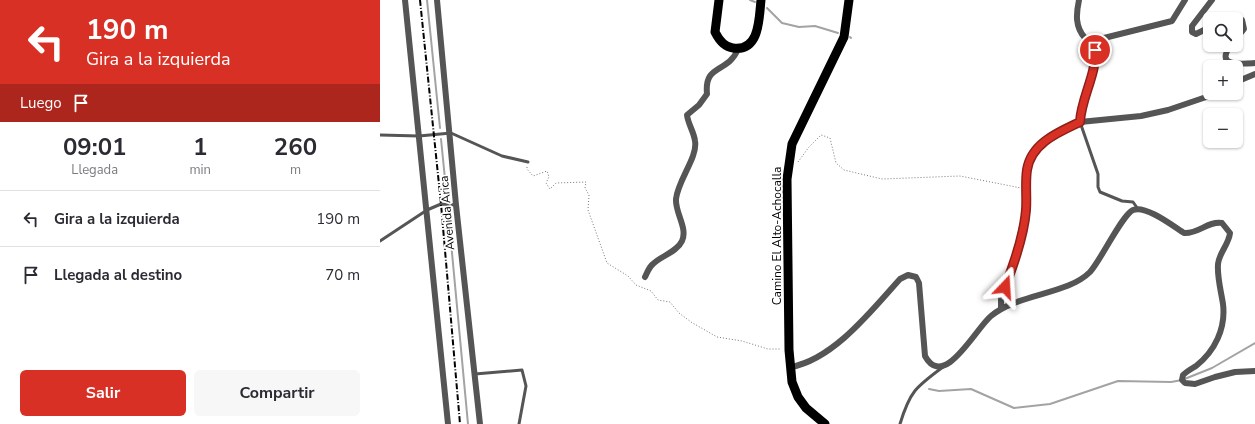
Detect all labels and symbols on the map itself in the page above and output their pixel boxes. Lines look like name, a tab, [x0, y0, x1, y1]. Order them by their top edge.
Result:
pin	[1078, 33, 1112, 67]
street label: Camino El Alto-Achocalla	[769, 167, 785, 305]
street label: Avenida Arica	[436, 175, 458, 251]
position arrow	[984, 266, 1026, 308]

